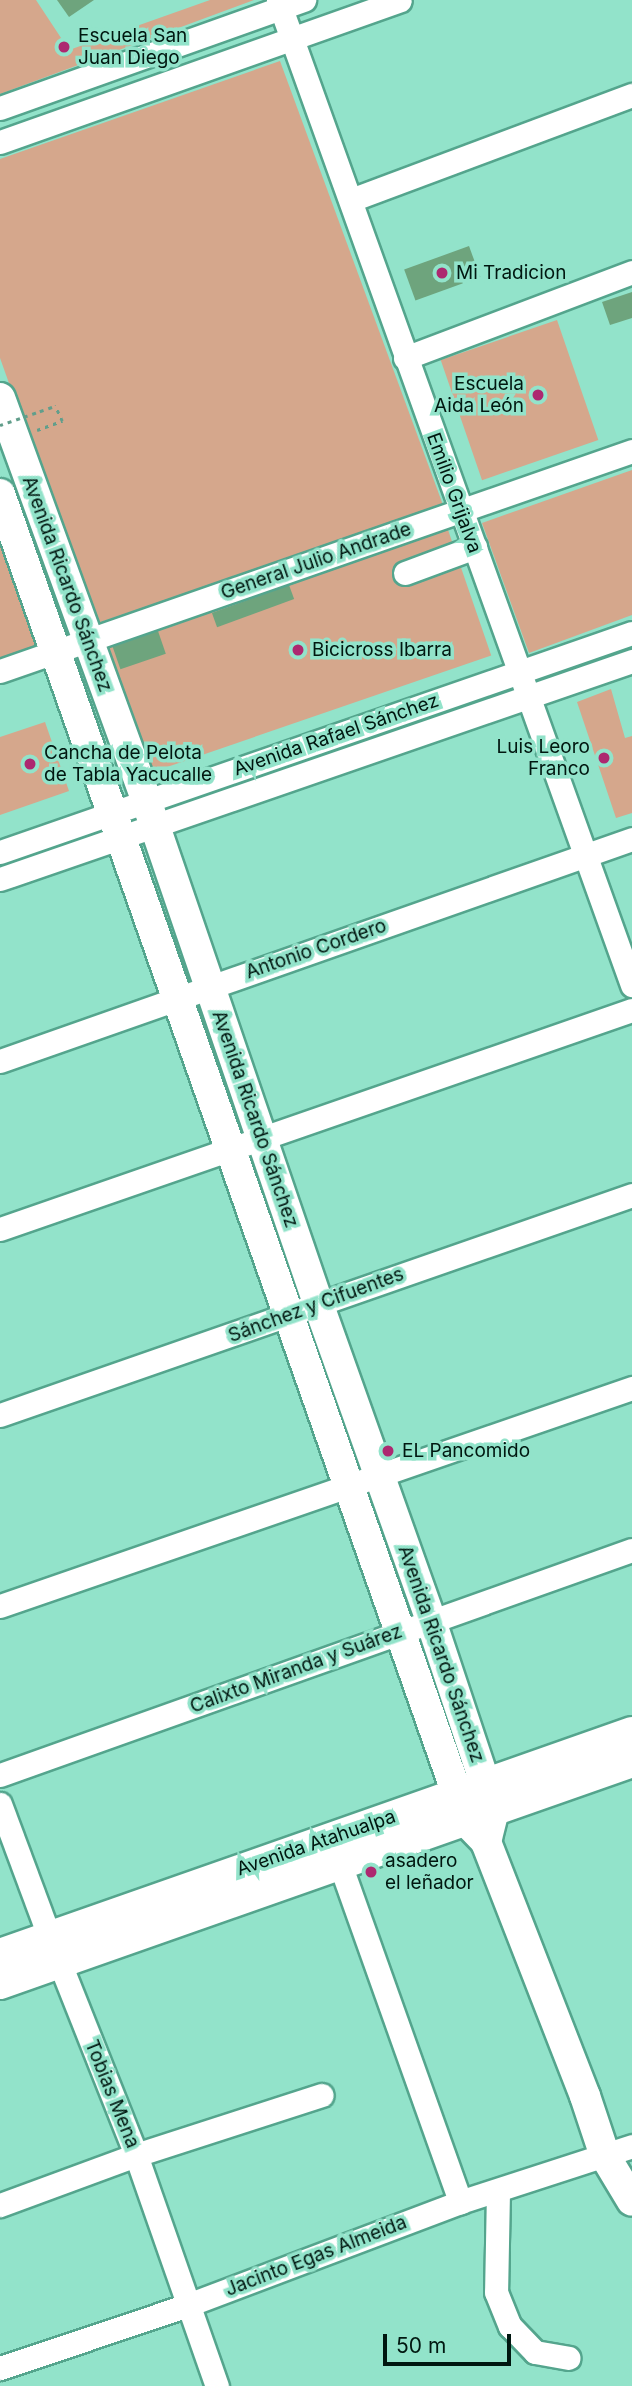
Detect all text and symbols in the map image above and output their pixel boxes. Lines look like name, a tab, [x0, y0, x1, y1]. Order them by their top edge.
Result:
place label: Escuela San Juan Diego	[78, 25, 187, 69]
marker: Escuela San Juan Diego	[56, 39, 72, 55]
place label: Mi Tradicion	[456, 262, 566, 284]
marker: Mi Tradicion	[434, 265, 450, 281]
place label: Escuela Aida León	[434, 373, 524, 417]
marker: Escuela Aida León	[530, 387, 546, 403]
street label: Emilio Grijalva	[422, 430, 486, 556]
street label: Avenida Ricardo Sánchez	[17, 473, 117, 695]
street label: General Julio Andrade	[218, 518, 414, 604]
place label: Bicicross Ibarra	[312, 639, 452, 661]
marker: Bicicross Ibarra	[290, 642, 306, 658]
street label: Avenida Rafael Sánchez	[230, 689, 442, 781]
place label: Luis Leoro Franco	[497, 736, 590, 780]
place label: Cancha de Pelota de Tabla Yacucalle	[44, 742, 212, 786]
marker: Luis Leoro Franco	[596, 750, 612, 766]
marker: Cancha de Pelota de Tabla Yacucalle	[22, 756, 38, 772]
street label: Antonio Cordero	[243, 914, 389, 984]
street label: Avenida Ricardo Sánchez	[207, 1008, 303, 1230]
street label: Sánchez y Cifuentes	[225, 1263, 407, 1347]
place label: EL Pancomido	[402, 1440, 530, 1462]
marker: EL Pancomido	[380, 1443, 396, 1459]
street label: Avenida Ricardo Sánchez	[393, 1543, 489, 1765]
street label: Calixto Miranda y Suárez	[187, 1620, 405, 1718]
street label: Avenida Atahualpa	[234, 1805, 398, 1881]
place label: asadero el leñador	[385, 1850, 474, 1894]
marker: asadero el leñador	[363, 1864, 379, 1880]
street label: Tobias Mena	[80, 2037, 144, 2151]
street label: Jacinto Egas Almeida	[222, 2211, 410, 2301]
scale bar	[387, 2320, 515, 2364]
text: 50 m	[396, 2333, 446, 2358]

